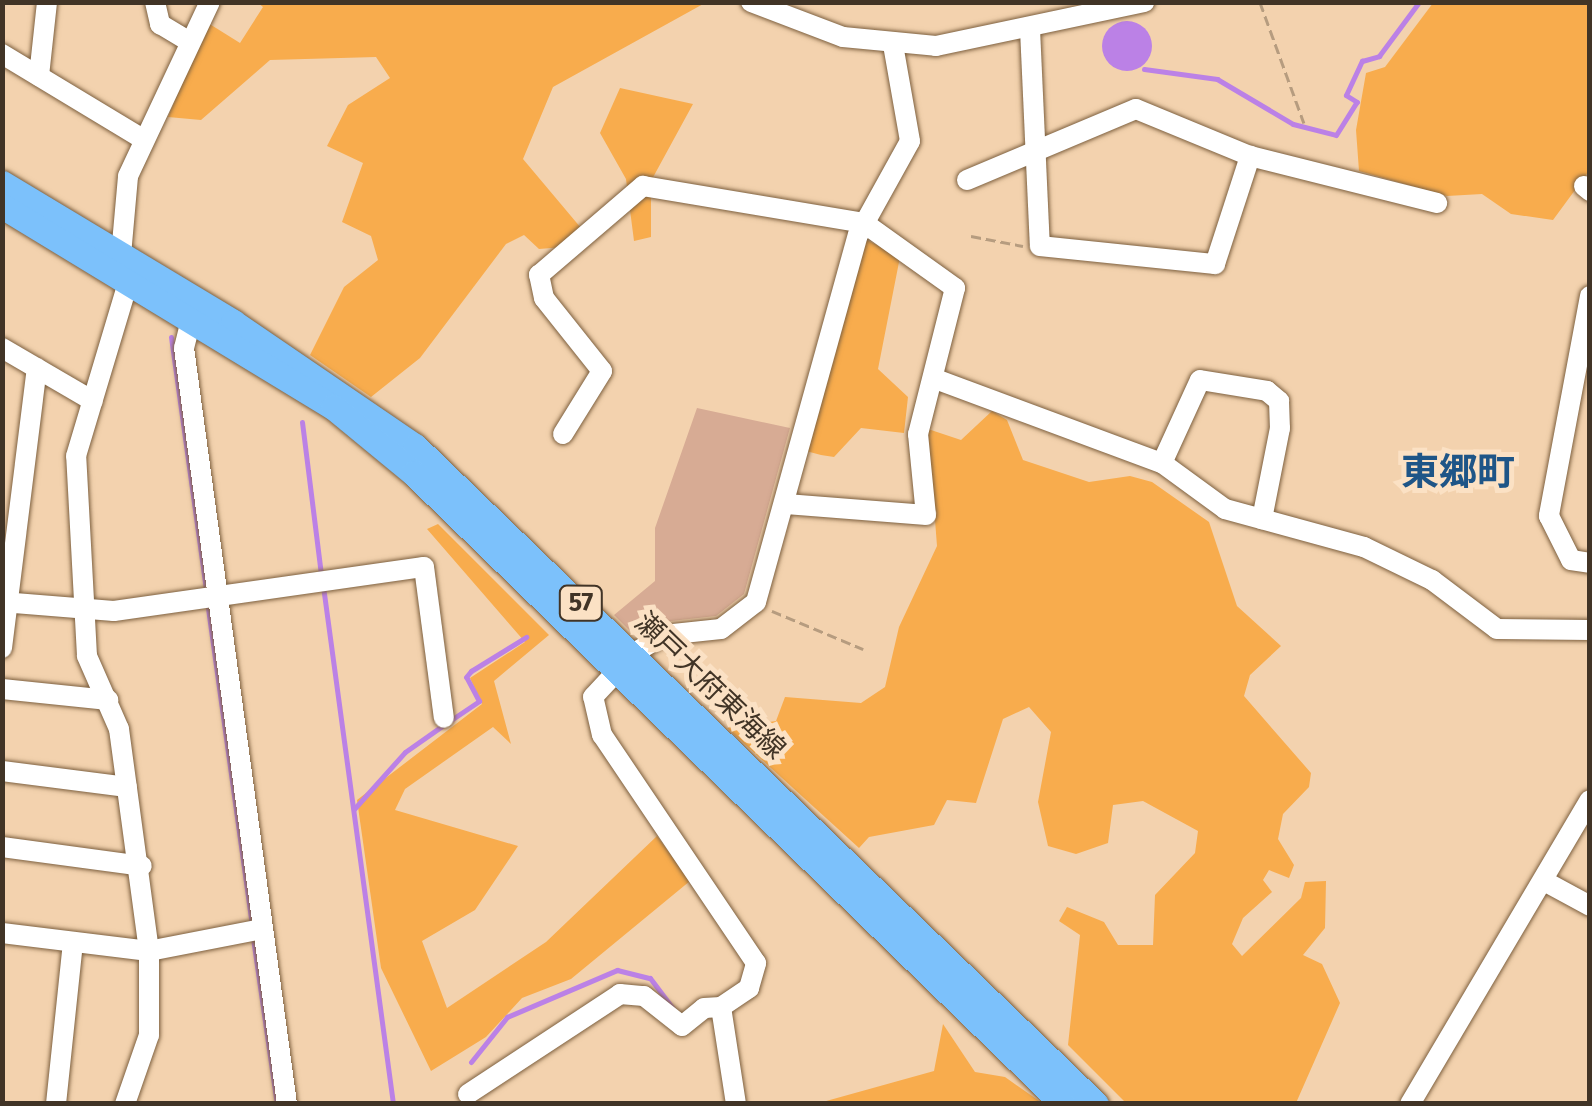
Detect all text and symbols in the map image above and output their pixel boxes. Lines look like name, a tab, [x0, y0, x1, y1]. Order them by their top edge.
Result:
district label: 東郷町	[1401, 450, 1515, 496]
road number: 57	[558, 583, 604, 623]
street label: 瀬戸大府東海線	[628, 606, 792, 766]

